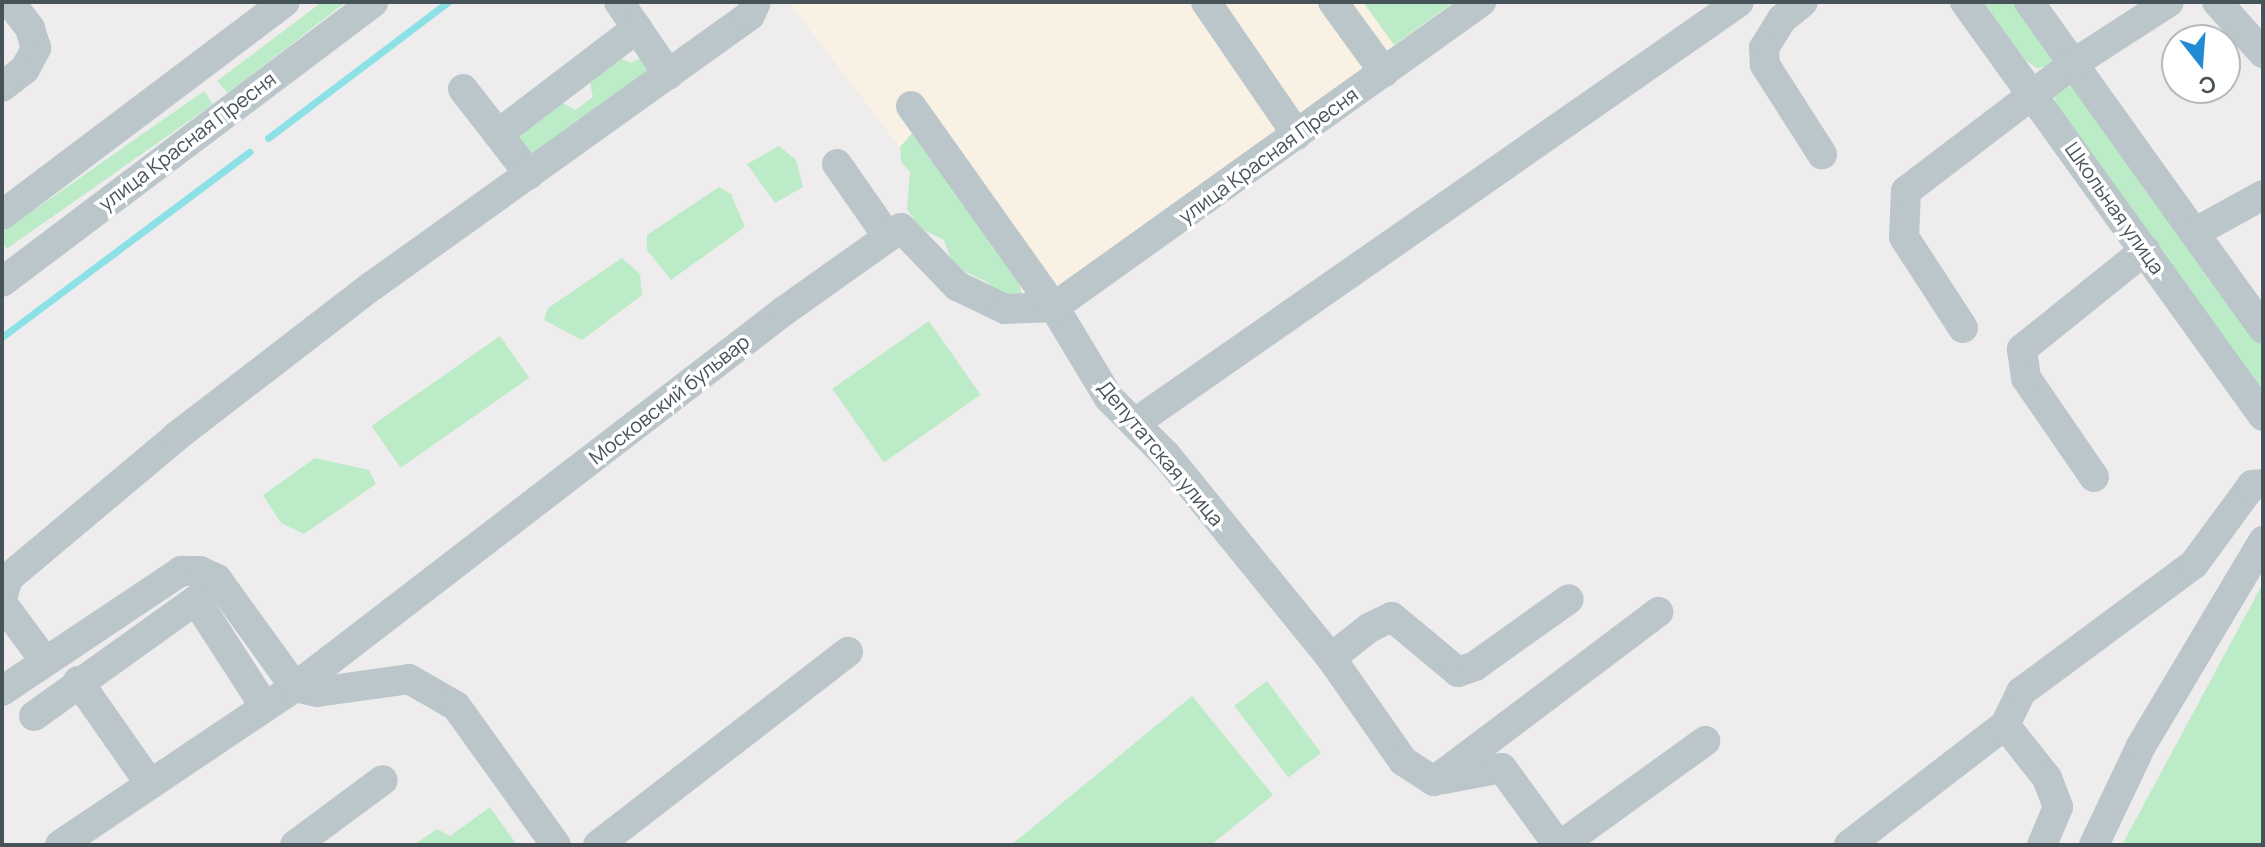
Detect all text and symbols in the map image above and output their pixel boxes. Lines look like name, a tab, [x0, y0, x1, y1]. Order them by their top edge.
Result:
north arrow	[2161, 24, 2241, 104]
street label: улица Красная Пресня	[94, 67, 280, 215]
text: С	[2195, 68, 2220, 102]
street label: улица Красная Пресня	[1174, 82, 1362, 228]
street label: Школьная улица	[2060, 137, 2170, 279]
street label: Московский бульвар	[584, 329, 754, 469]
street label: Депутатская улица	[1093, 375, 1229, 531]

